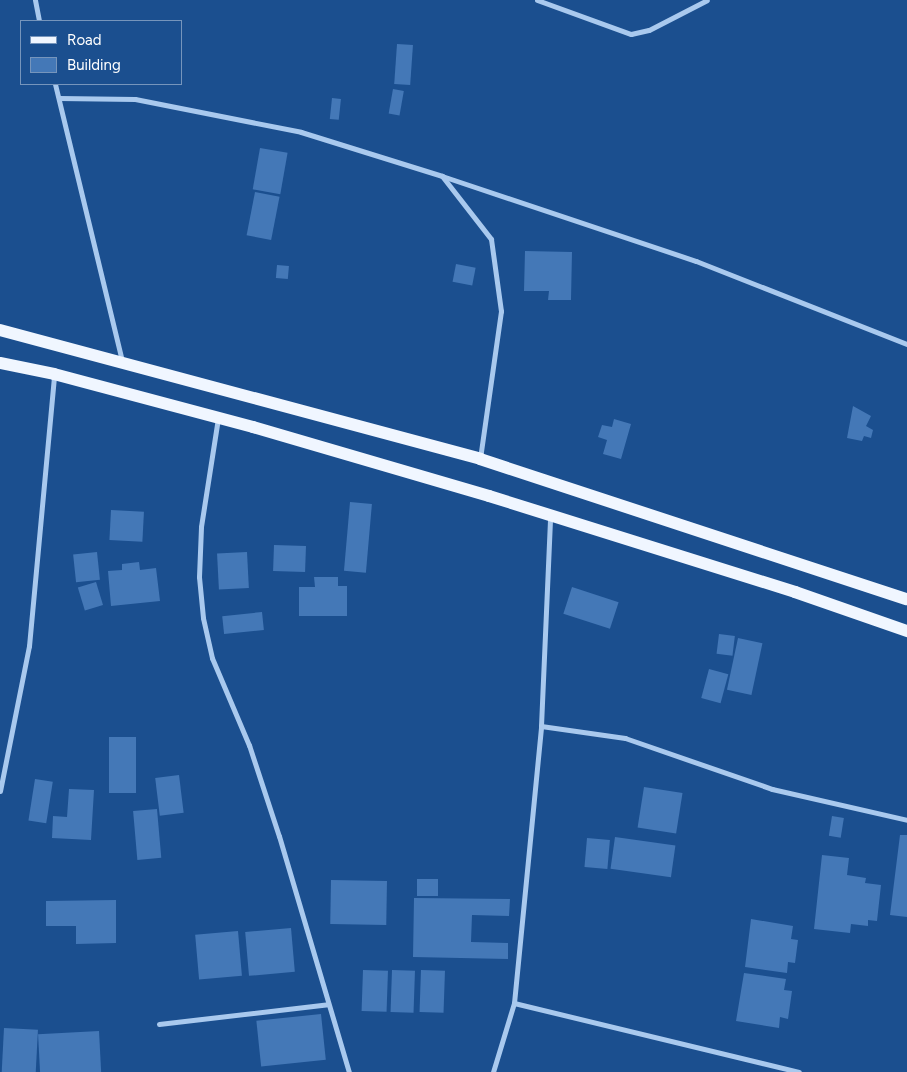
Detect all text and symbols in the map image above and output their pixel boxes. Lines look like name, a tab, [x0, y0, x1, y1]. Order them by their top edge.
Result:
legend	[20, 20, 182, 85]
text: Road	[67, 31, 102, 49]
text: Building	[67, 56, 121, 74]

